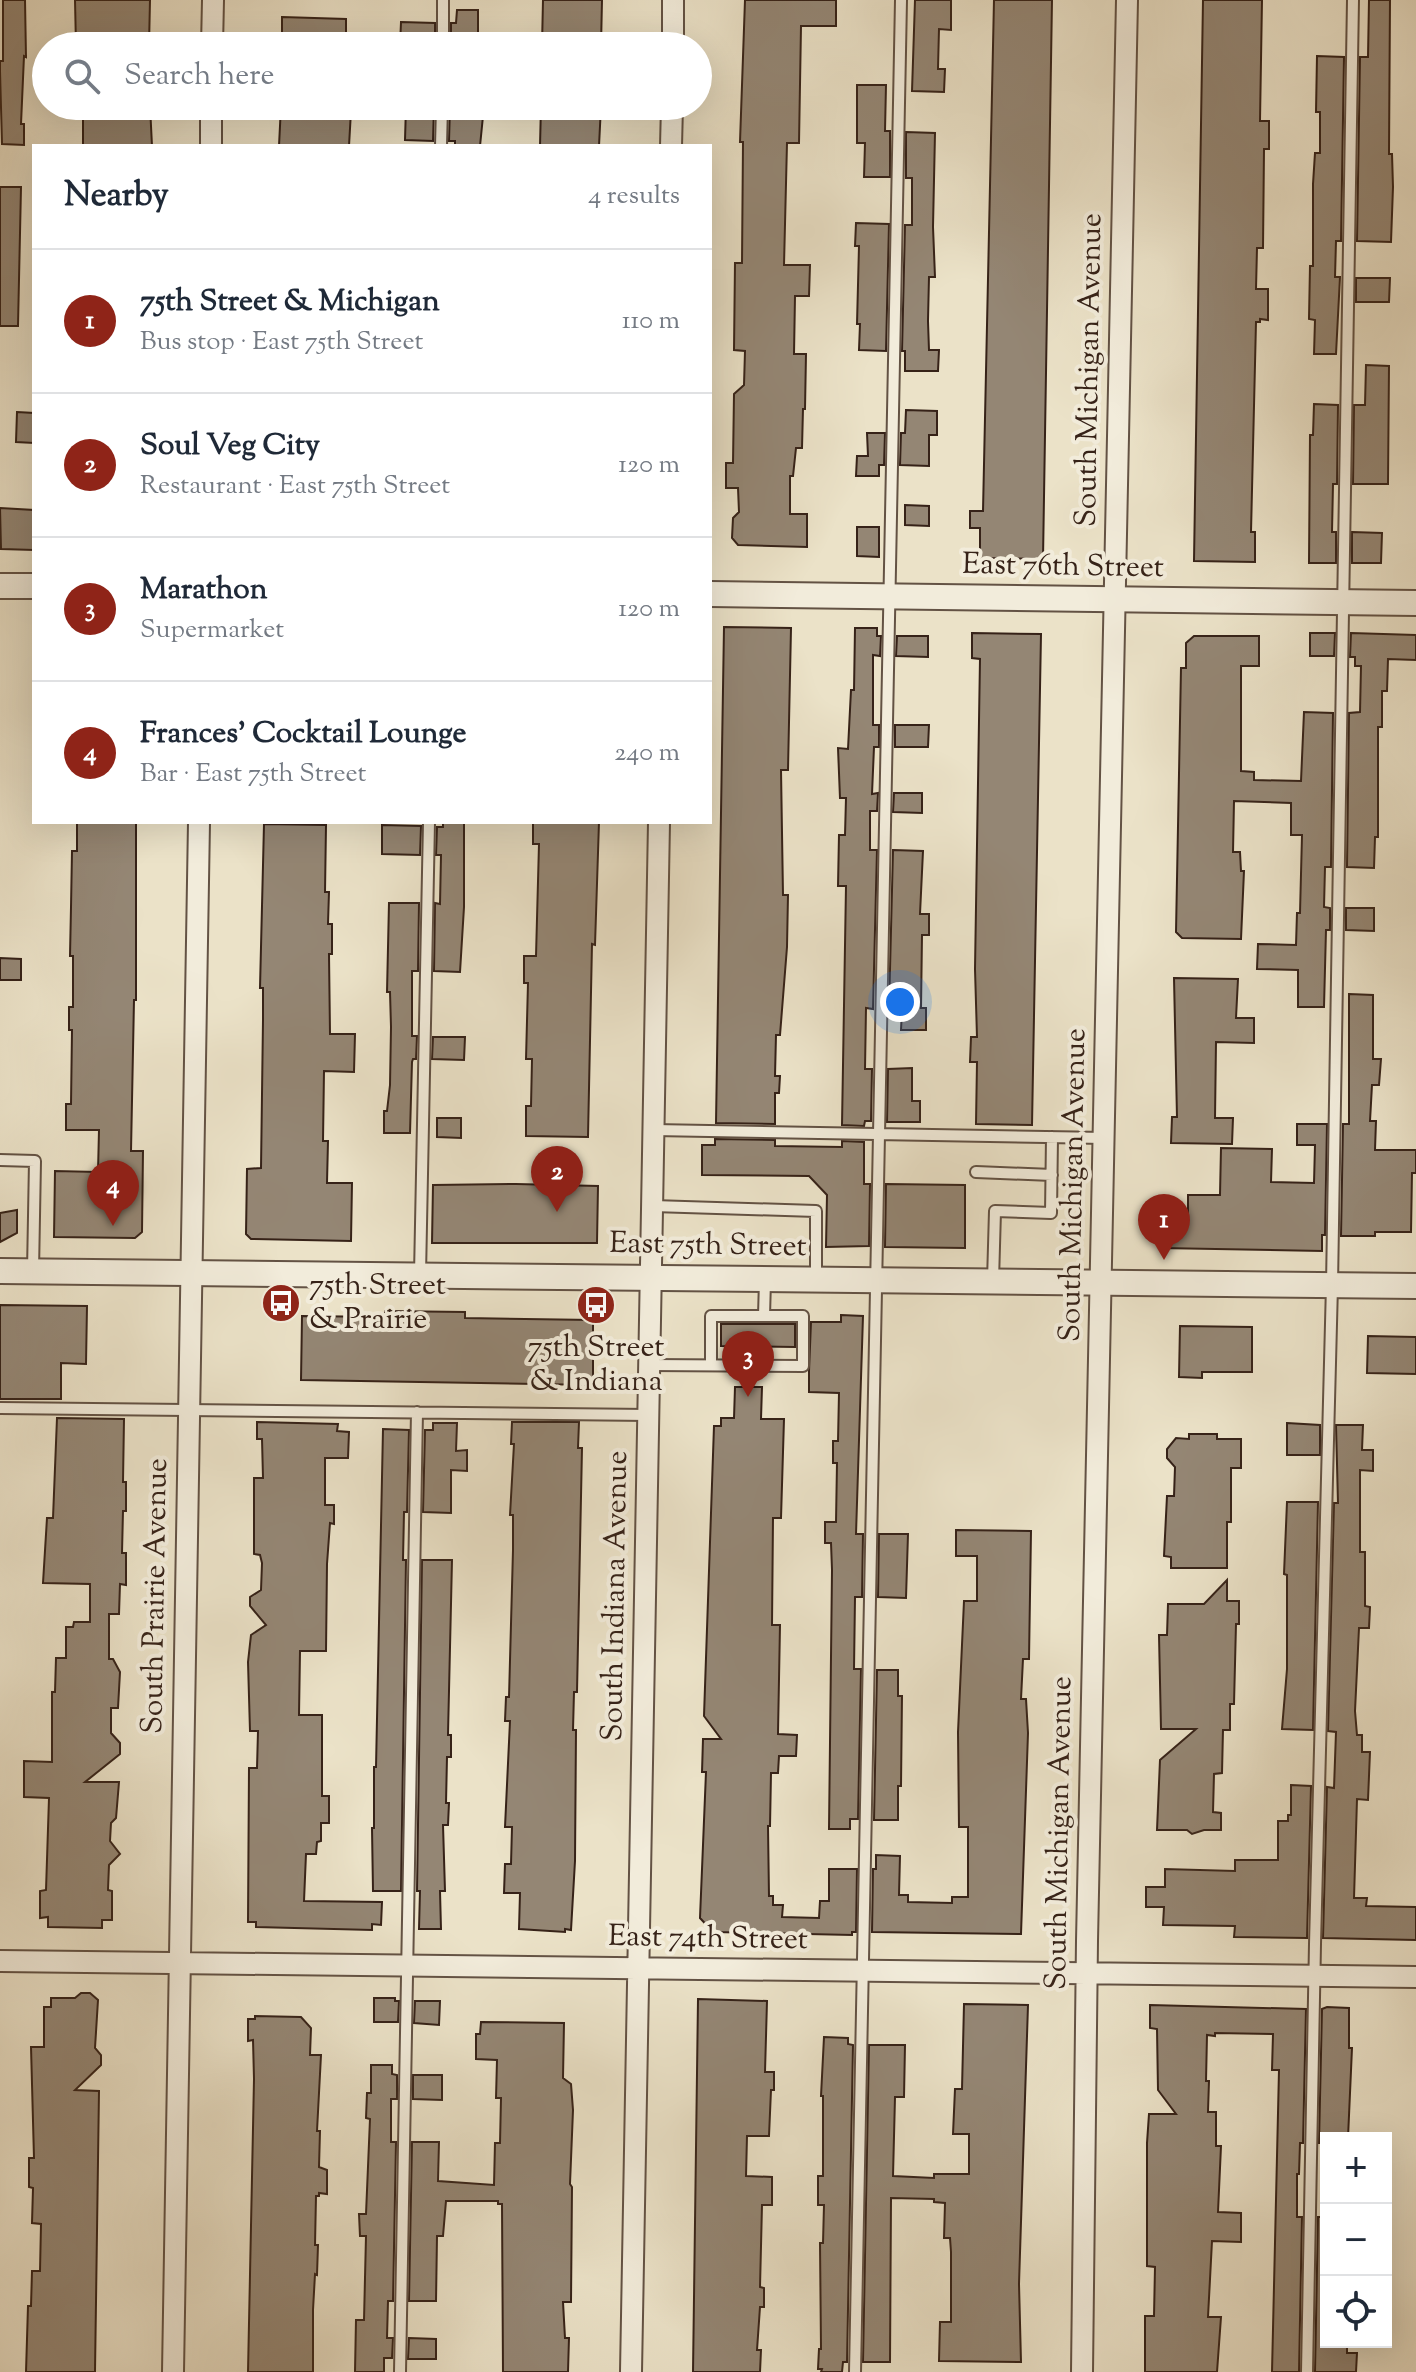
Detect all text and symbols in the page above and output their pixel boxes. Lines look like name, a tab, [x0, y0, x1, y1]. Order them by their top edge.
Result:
search box	[32, 32, 712, 120]
icon: search	[60, 54, 104, 98]
text: Search here	[124, 55, 274, 98]
text: Nearby	[64, 172, 169, 221]
text: 4 results	[588, 178, 680, 215]
street label: South Michigan Avenue	[1066, 213, 1114, 527]
text: 75th Street & Michigan	[140, 281, 440, 324]
text: 1	[86, 303, 94, 340]
text: 110 m	[622, 303, 680, 340]
text: Bus stop · East 75th Street	[140, 324, 423, 361]
text: Soul Veg City	[140, 425, 320, 468]
text: 2	[84, 447, 96, 484]
text: 120 m	[618, 447, 680, 484]
text: Restaurant · East 75th Street	[140, 468, 450, 505]
street label: East 76th Street	[962, 544, 1164, 590]
text: Marathon	[140, 569, 267, 612]
text: 3	[85, 591, 95, 628]
text: 120 m	[618, 591, 680, 628]
text: Supermarket	[140, 612, 284, 649]
text: Frances' Cocktail Lounge	[140, 713, 467, 756]
text: 4	[83, 735, 97, 772]
text: 240 m	[614, 735, 680, 772]
text: Bar · East 75th Street	[140, 756, 366, 793]
your location	[880, 982, 920, 1022]
street label: South Michigan Avenue	[1050, 1028, 1098, 1342]
pin: 2	[531, 1146, 583, 1212]
pin: 4	[87, 1160, 139, 1226]
pin: 1	[1138, 1194, 1190, 1260]
street label: East 75th Street	[609, 1223, 807, 1269]
place label: 75th Street & Prairie	[309, 1265, 446, 1342]
bus stop icon: 75th Street & Prairie	[260, 1282, 302, 1324]
bus stop icon: 75th Street & Indiana	[575, 1284, 617, 1326]
place label: 75th Street & Indiana	[527, 1327, 665, 1404]
pin: 3	[722, 1331, 774, 1397]
street label: South Indiana Avenue	[592, 1450, 640, 1742]
street label: South Prairie Avenue	[132, 1458, 180, 1734]
street label: South Michigan Avenue	[1036, 1676, 1084, 1990]
street label: East 74th Street	[608, 1916, 808, 1962]
map controls	[1320, 2132, 1392, 2348]
button: +	[1320, 2132, 1392, 2204]
button: −	[1320, 2204, 1392, 2276]
button: locate	[1320, 2276, 1392, 2348]

